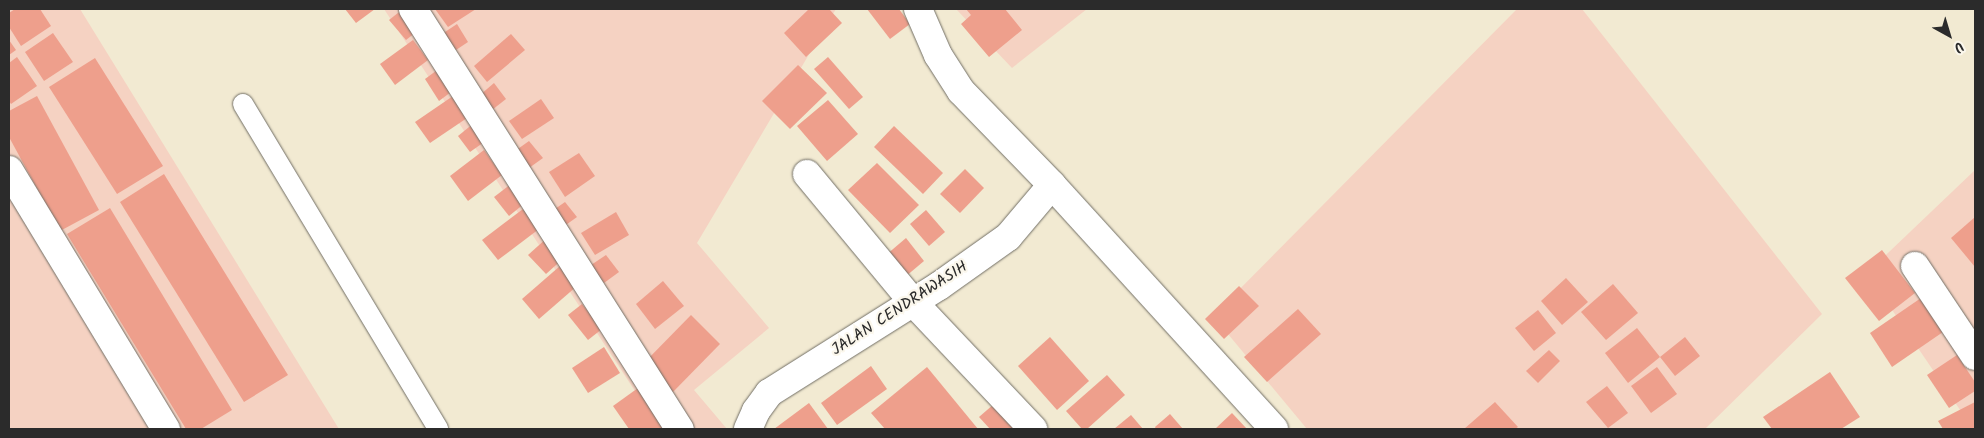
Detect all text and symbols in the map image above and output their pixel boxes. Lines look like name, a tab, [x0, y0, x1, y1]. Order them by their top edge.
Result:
north arrow	[1924, 10, 1974, 60]
text: U	[1948, 35, 1969, 58]
street label: JALAN CENDRAWASIH	[828, 258, 972, 360]

